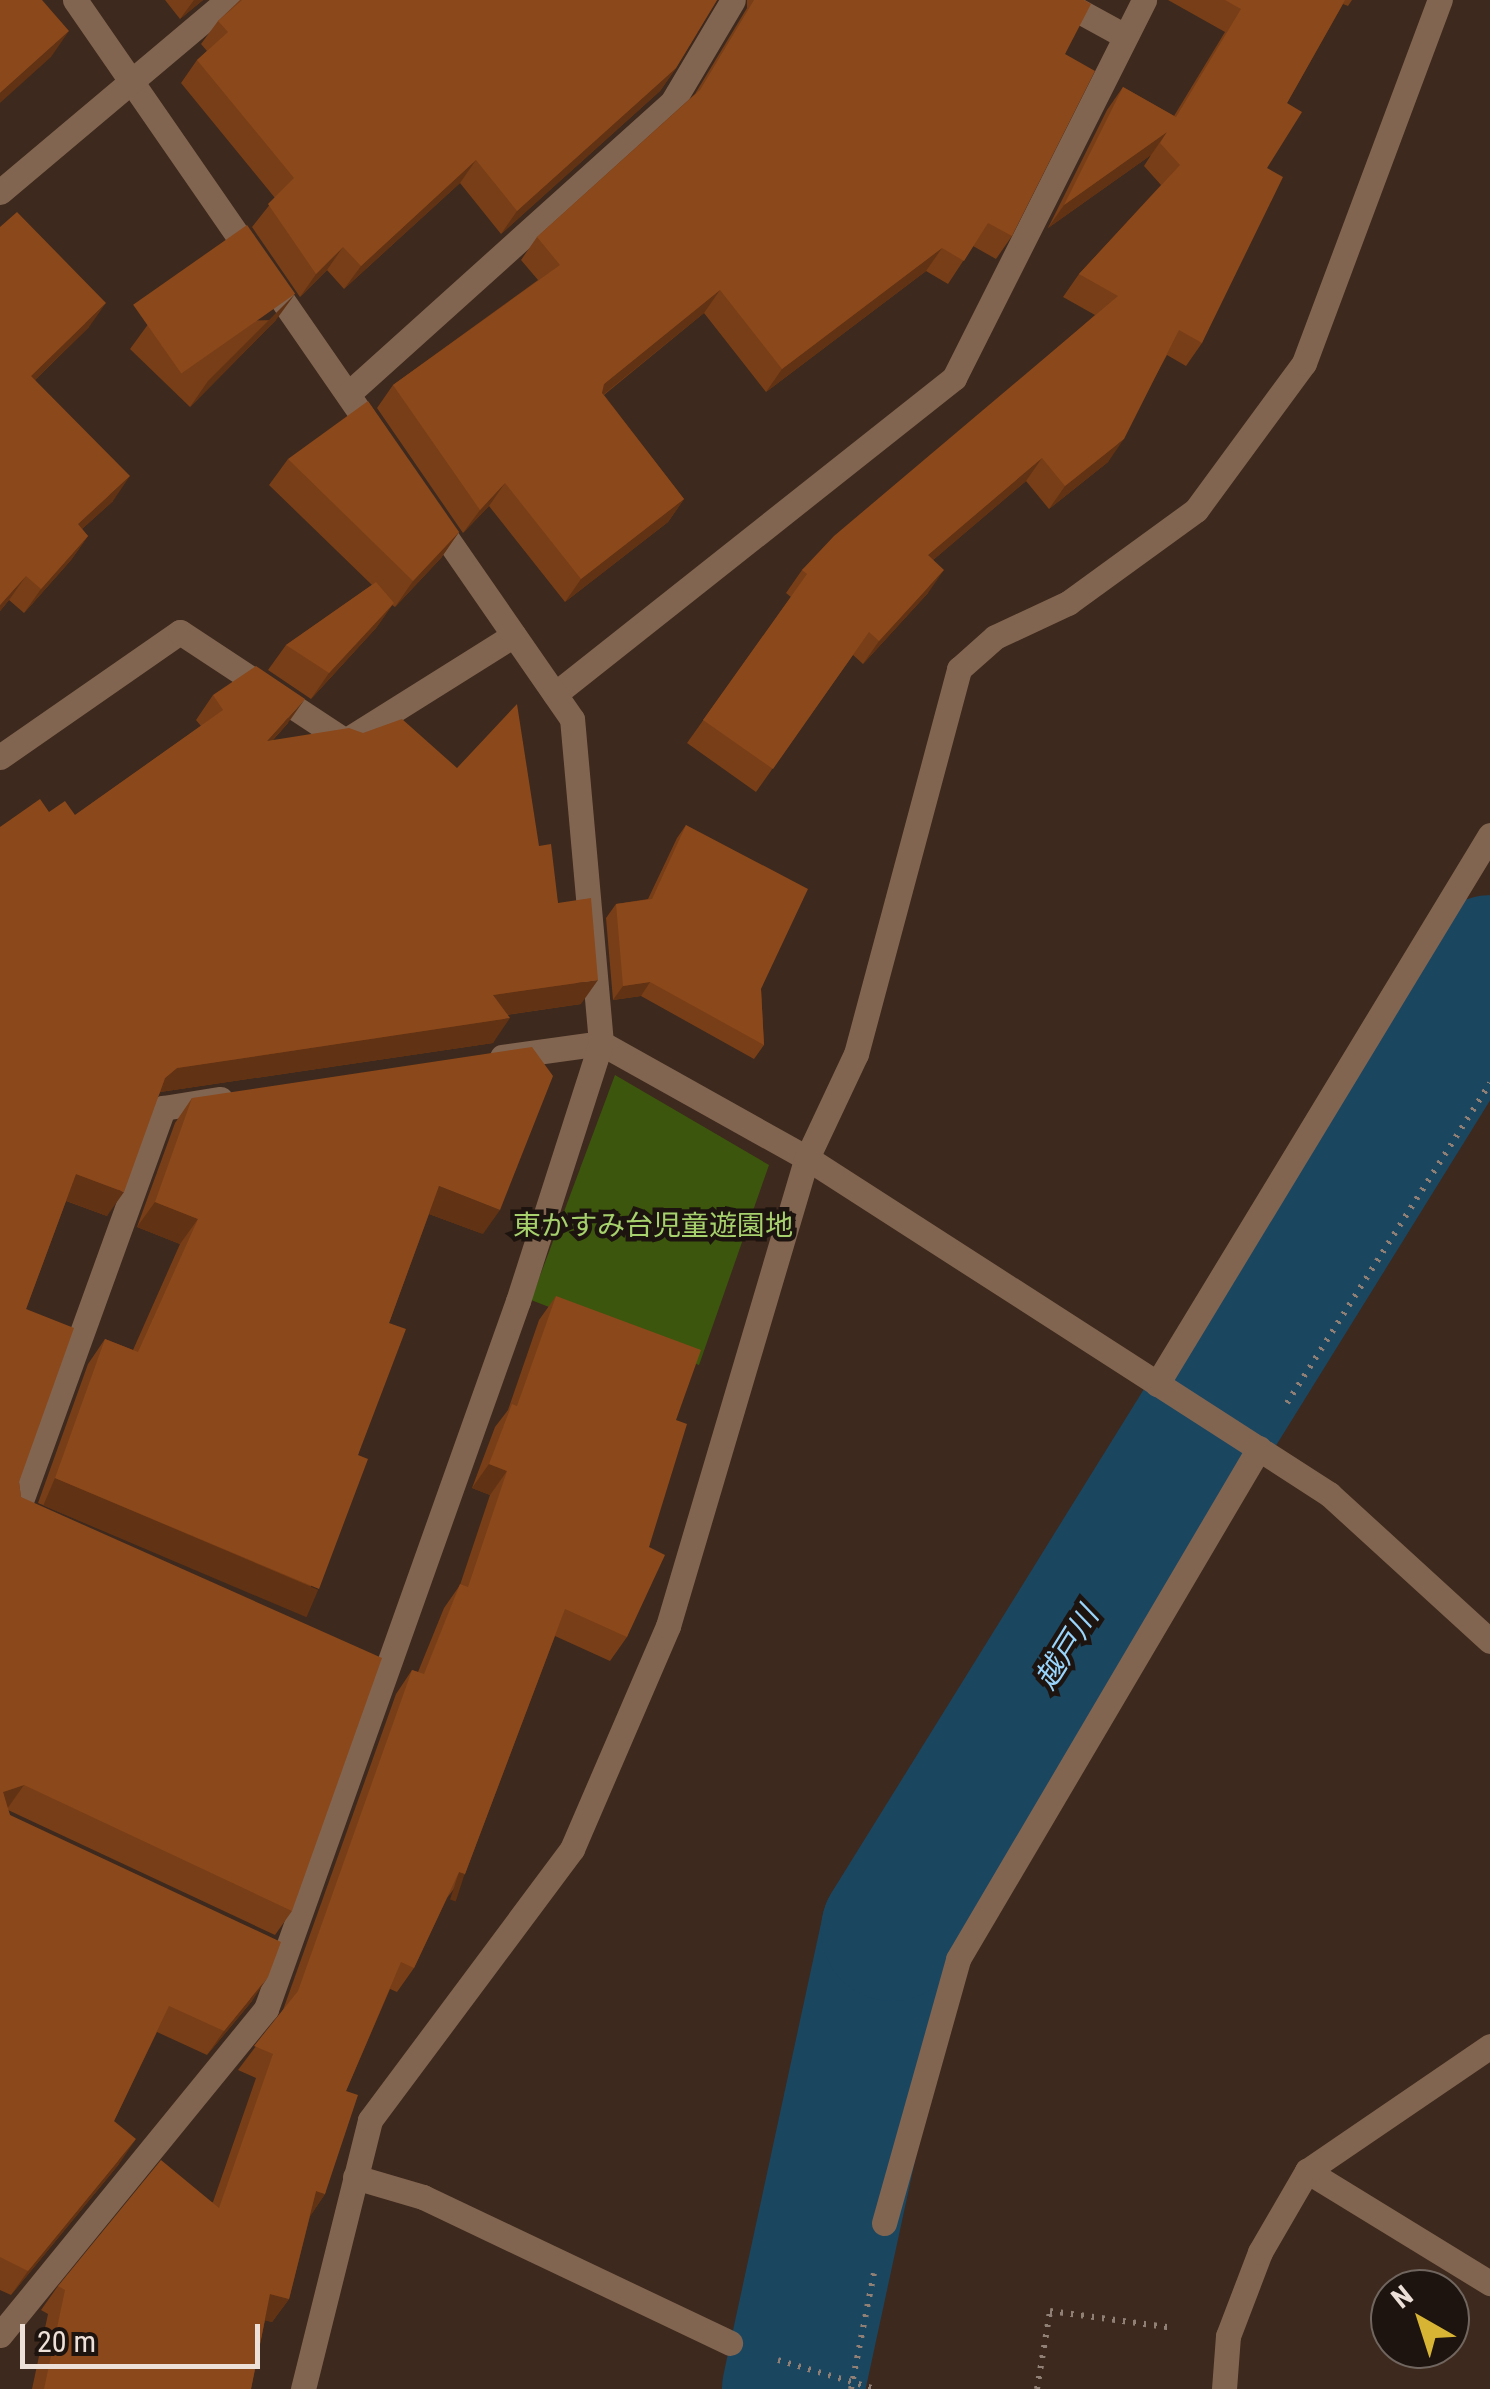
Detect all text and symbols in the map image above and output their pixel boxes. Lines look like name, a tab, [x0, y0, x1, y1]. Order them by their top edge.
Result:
park label: 東かすみ台児童遊園地	[513, 1209, 793, 1243]
water label: 越戸川	[1028, 1600, 1106, 1696]
north arrow	[1370, 2269, 1470, 2369]
text: N	[1385, 2279, 1419, 2315]
scale bar	[25, 2304, 265, 2366]
text: 20 m	[37, 2324, 96, 2359]

